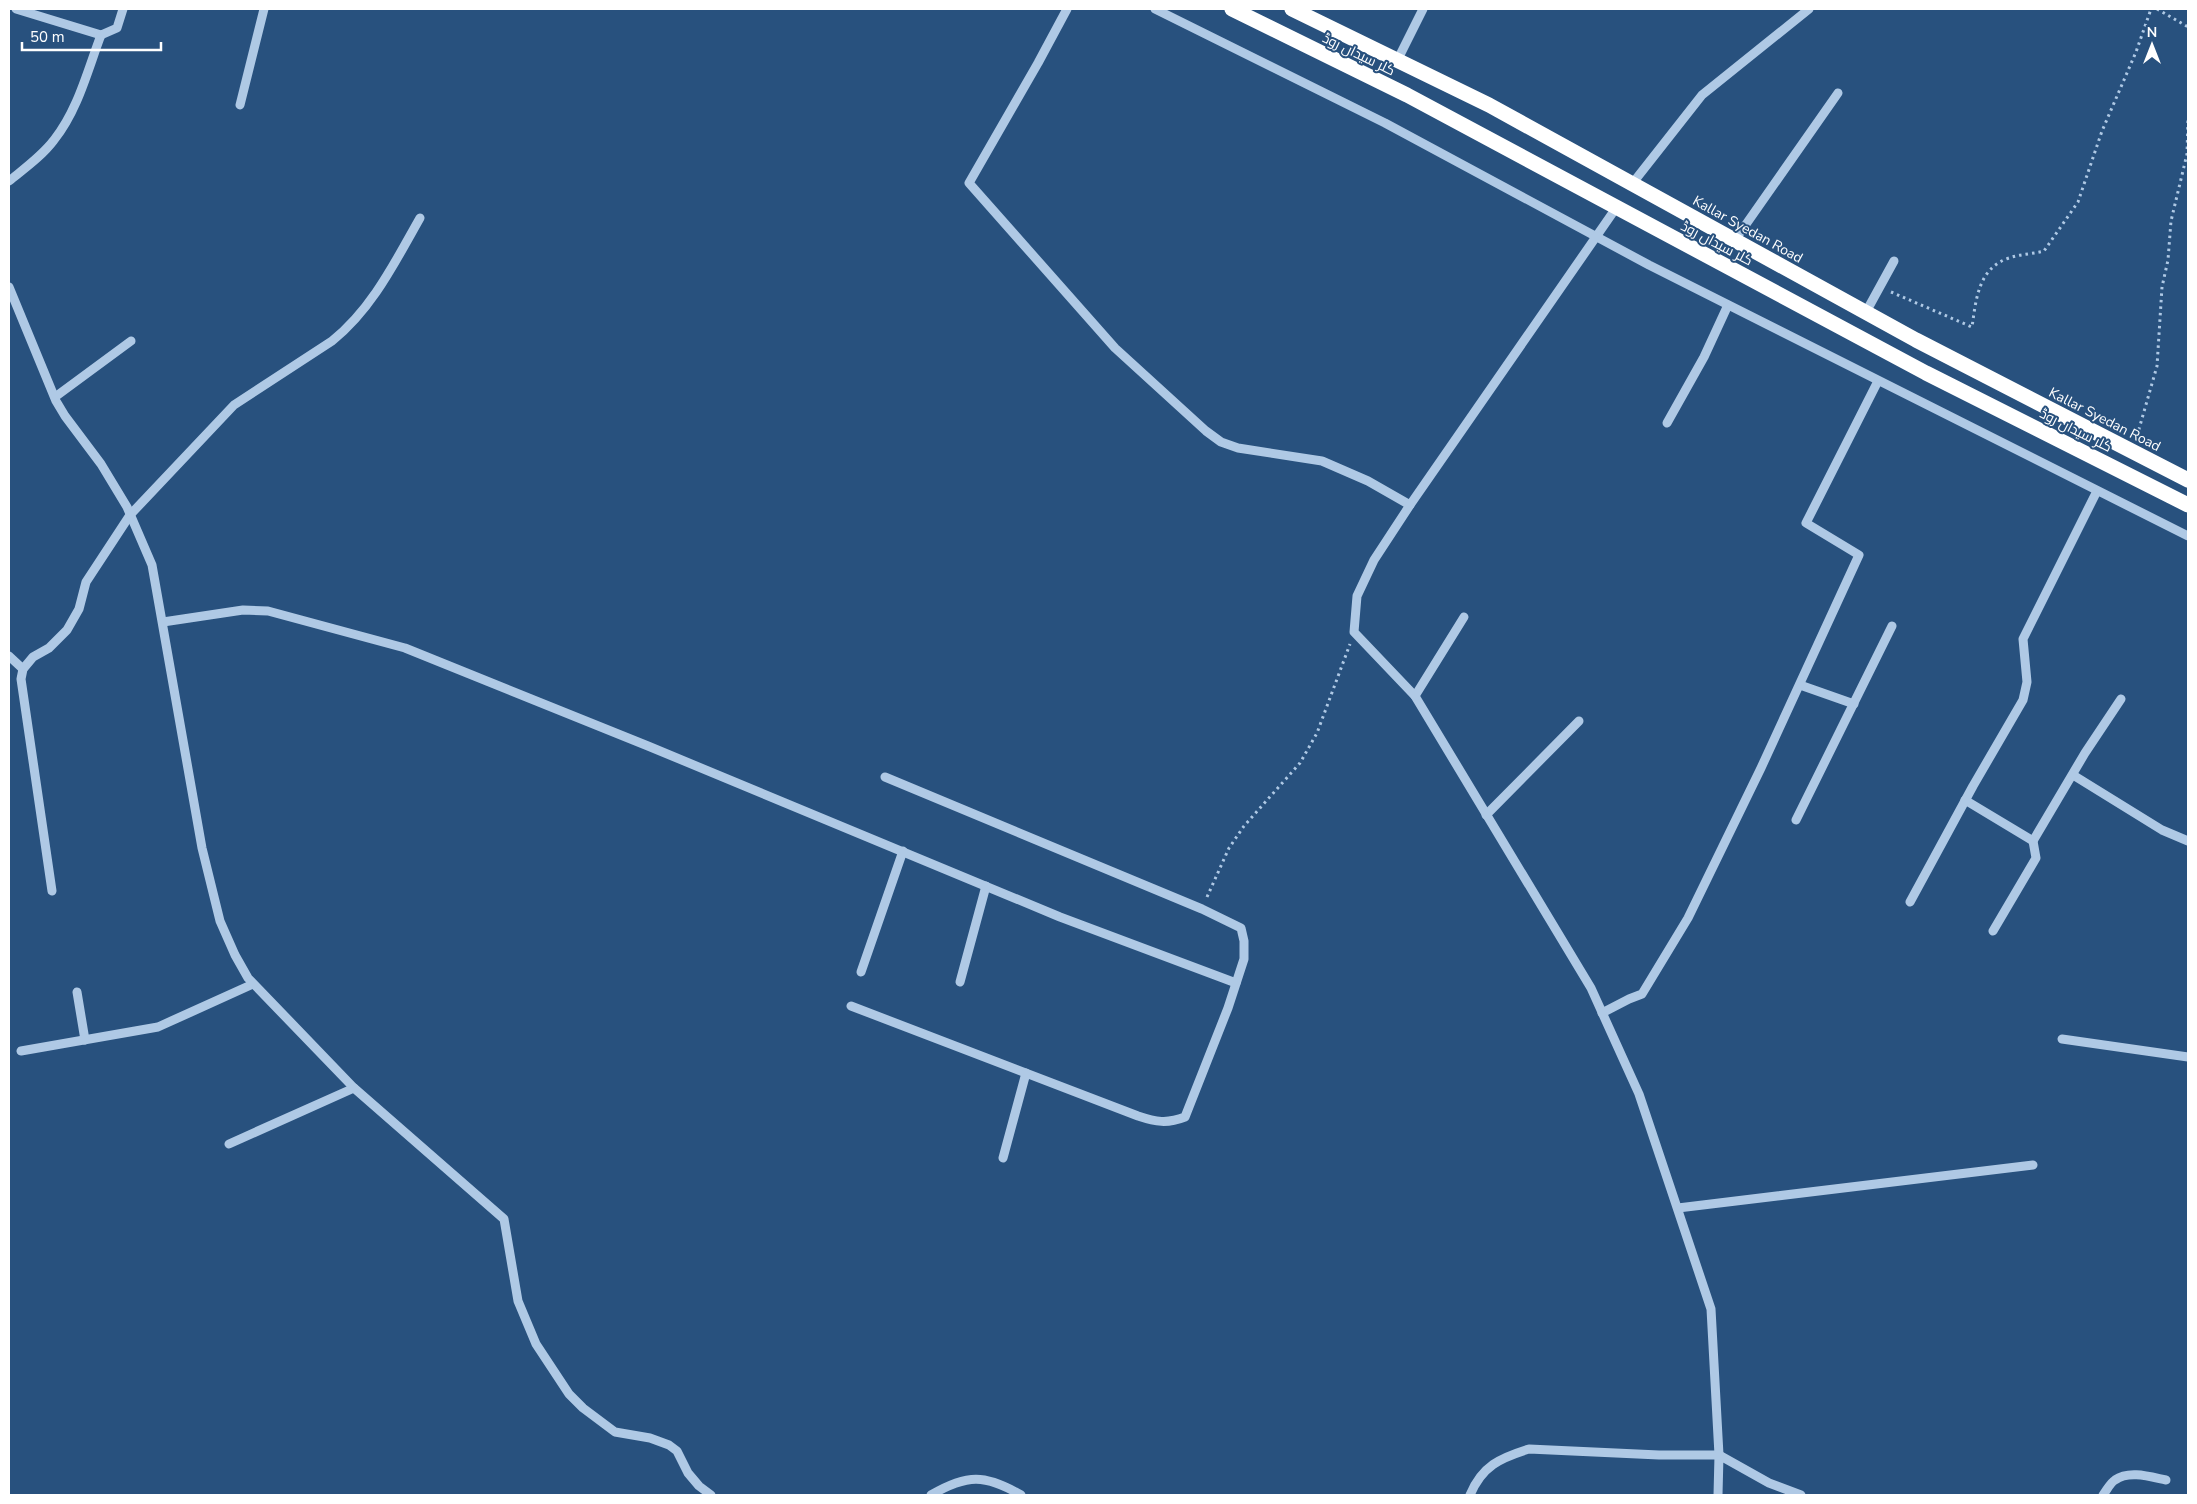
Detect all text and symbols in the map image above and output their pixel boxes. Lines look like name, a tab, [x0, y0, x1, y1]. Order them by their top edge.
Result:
scale bar	[22, 20, 161, 52]
north arrow	[2127, 20, 2177, 70]
text: N	[2147, 23, 2157, 42]
text: 50 m	[30, 27, 65, 47]
street label: کلر سیداں روڈ	[1319, 29, 1398, 80]
street label: Kallar Syedan Road	[1689, 191, 1806, 268]
street label: کلر سیداں روڈ	[1678, 217, 1756, 270]
street label: Kallar Syedan Road	[2046, 383, 2164, 456]
street label: کلر سیداں روڈ	[2036, 404, 2115, 457]

